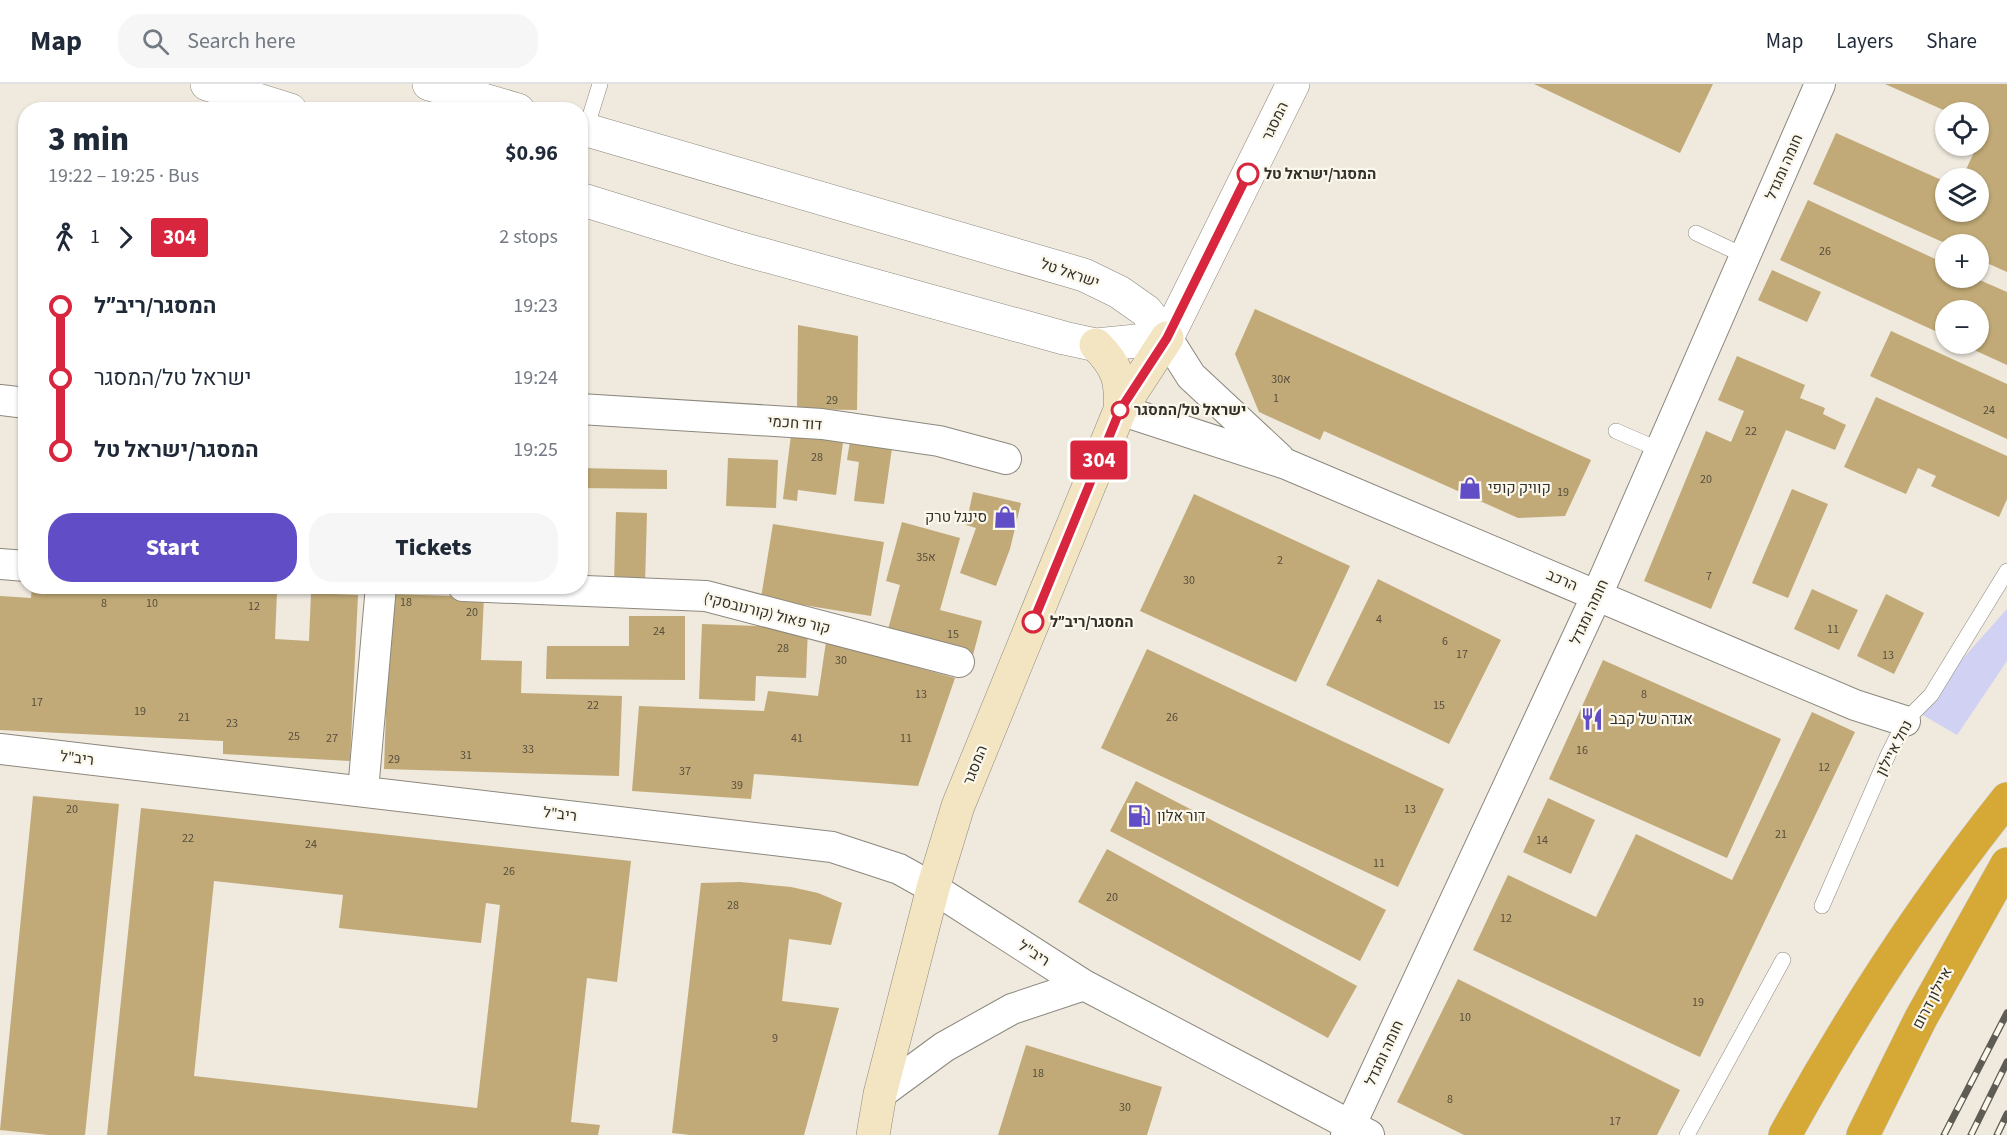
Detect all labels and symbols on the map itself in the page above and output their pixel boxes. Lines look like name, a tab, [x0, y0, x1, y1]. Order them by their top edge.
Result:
street label: המסגר	[1257, 98, 1294, 144]
street label: חומה ומגדל	[1761, 131, 1808, 204]
marker: המסגר/ישראל טל	[1237, 163, 1259, 185]
place label: המסגר/ישראל טל	[1264, 164, 1376, 185]
house number: 26	[1819, 243, 1831, 260]
street label: ישראל טל	[1038, 254, 1102, 293]
house number: 30א	[1271, 371, 1291, 388]
house number: 1	[1273, 390, 1279, 407]
house number: 29	[826, 392, 838, 409]
place label: ישראל טל/המסגר	[1134, 400, 1246, 421]
marker: ישראל טל/המסגר	[1111, 401, 1129, 419]
house number: 24	[1983, 402, 1995, 419]
street label: דוד חכמי	[767, 411, 823, 436]
house number: 22	[1745, 423, 1757, 440]
line badge: 304	[1064, 440, 1134, 479]
house number: 28	[811, 449, 823, 466]
house number: 20	[1700, 471, 1712, 488]
shop icon: קוויק קופי	[1457, 475, 1483, 501]
place label: קוויק קופי	[1488, 478, 1551, 499]
house number: 19	[1557, 484, 1569, 501]
shop icon: סינגל טרק	[992, 504, 1018, 530]
place label: סינגל טרק	[925, 507, 987, 528]
house number: 35א	[916, 549, 936, 566]
house number: 2	[1277, 552, 1283, 569]
street label: הרכב	[1543, 565, 1581, 596]
house number: 7	[1706, 568, 1712, 585]
house number: 30	[1183, 572, 1195, 589]
street label: חומה ומגדל	[1565, 576, 1614, 648]
street label: קור פאול (קורנובסקי)	[701, 588, 832, 639]
house number: 18	[400, 594, 412, 611]
house number: 8	[101, 595, 107, 612]
house number: 10	[146, 595, 158, 612]
house number: 12	[248, 598, 260, 615]
house number: 20	[466, 604, 478, 621]
marker: המסגר/ריב״ל	[1022, 611, 1044, 633]
house number: 4	[1376, 611, 1382, 628]
place label: המסגר/ריב״ל	[1050, 612, 1133, 633]
house number: 11	[1827, 621, 1839, 638]
house number: 24	[653, 623, 665, 640]
house number: 15	[947, 626, 959, 643]
house number: 6	[1442, 633, 1448, 650]
house number: 28	[777, 640, 789, 657]
house number: 17	[1456, 646, 1468, 663]
house number: 13	[1882, 647, 1894, 664]
house number: 30	[835, 652, 847, 669]
house number: 13	[915, 686, 927, 703]
house number: 8	[1641, 686, 1647, 703]
house number: 17	[31, 694, 43, 711]
house number: 22	[587, 697, 599, 714]
house number: 15	[1433, 697, 1445, 714]
house number: 19	[134, 703, 146, 720]
restaurant icon: אגדה של קבב	[1579, 706, 1605, 732]
house number: 21	[178, 709, 190, 726]
house number: 26	[1166, 709, 1178, 726]
place label: אגדה של קבב	[1610, 709, 1693, 730]
house number: 23	[226, 715, 238, 732]
street label: נחל איילון	[1871, 717, 1918, 780]
house number: 25	[288, 728, 300, 745]
house number: 27	[326, 730, 338, 747]
house number: 41	[791, 730, 803, 747]
house number: 11	[900, 730, 912, 747]
house number: 33	[522, 741, 534, 758]
street label: המסגר	[958, 742, 993, 788]
house number: 16	[1576, 742, 1588, 759]
street label: ריב"ל	[59, 746, 95, 771]
house number: 31	[460, 747, 472, 764]
house number: 29	[388, 751, 400, 768]
house number: 12	[1818, 759, 1830, 776]
house number: 37	[679, 763, 691, 780]
house number: 39	[731, 777, 743, 794]
house number: 20	[66, 801, 78, 818]
house number: 13	[1404, 801, 1416, 818]
street label: ריב"ל	[542, 802, 578, 827]
fuel station icon: דור אלון	[1126, 803, 1152, 829]
place label: דור אלון	[1157, 806, 1206, 827]
house number: 21	[1775, 826, 1787, 843]
house number: 22	[182, 830, 194, 847]
house number: 14	[1536, 832, 1548, 849]
house number: 24	[305, 836, 317, 853]
house number: 11	[1373, 855, 1385, 872]
house number: 26	[503, 863, 515, 880]
house number: 20	[1106, 889, 1118, 906]
house number: 28	[727, 897, 739, 914]
house number: 12	[1500, 910, 1512, 927]
street label: ריב"ל	[1014, 935, 1054, 971]
street label: איילון דרום	[1907, 964, 1957, 1033]
house number: 19	[1692, 994, 1704, 1011]
house number: 10	[1459, 1009, 1471, 1026]
street label: חומה ומגדל	[1360, 1017, 1409, 1089]
house number: 9	[772, 1030, 778, 1047]
house number: 18	[1032, 1065, 1044, 1082]
house number: 8	[1447, 1091, 1453, 1108]
house number: 30	[1119, 1099, 1131, 1116]
house number: 17	[1609, 1113, 1621, 1130]

